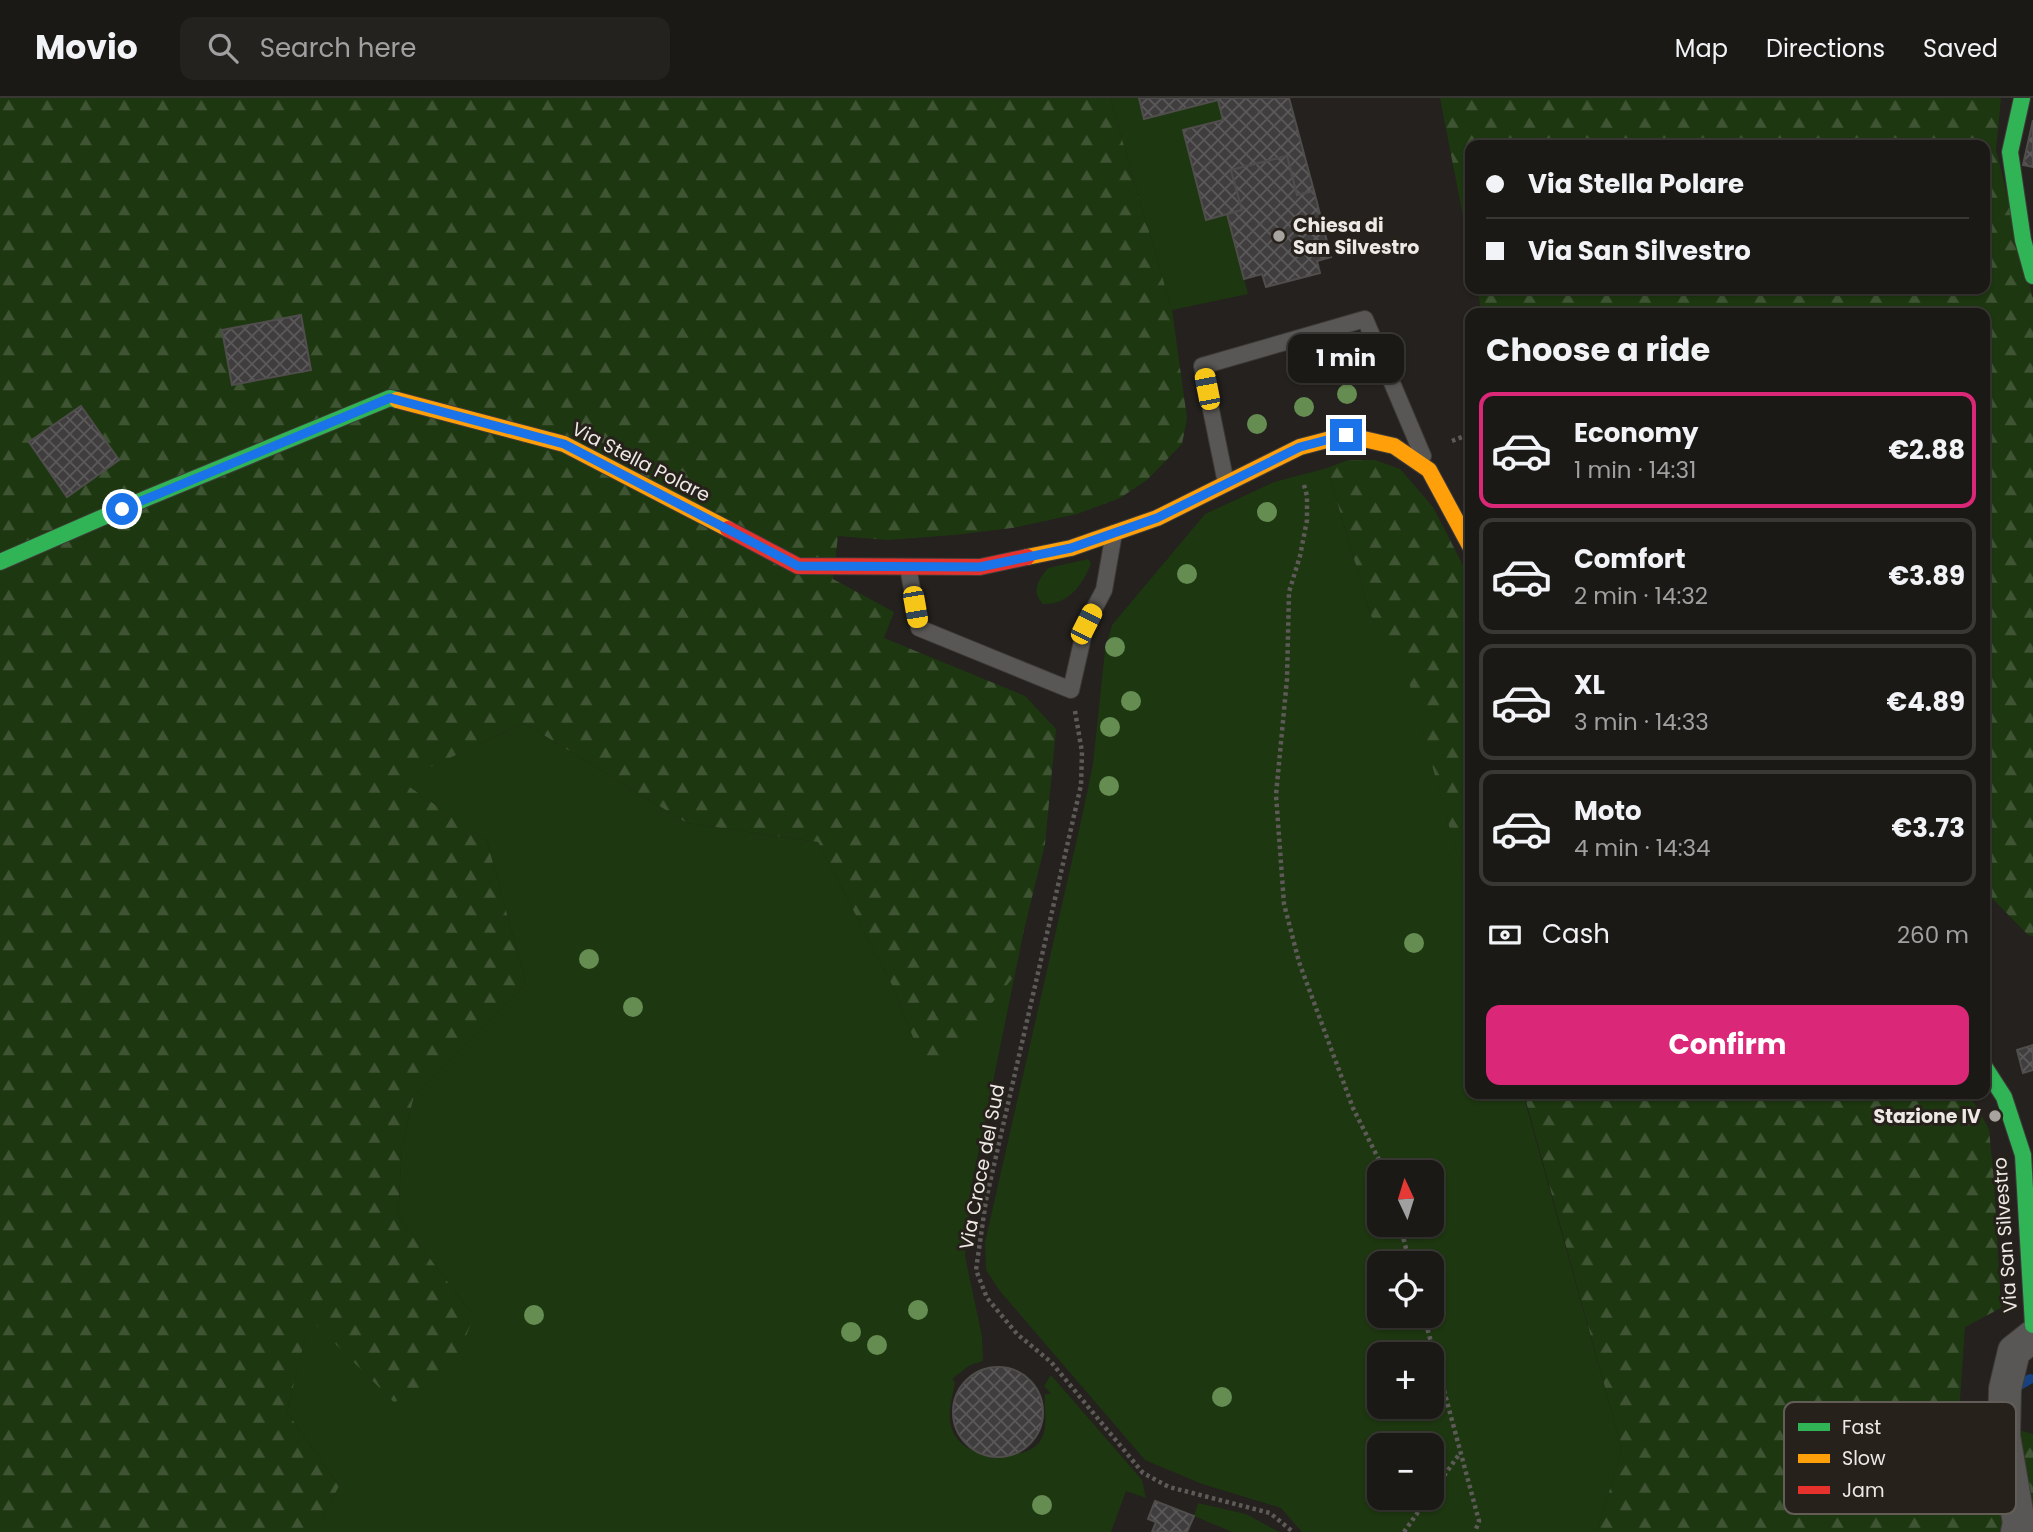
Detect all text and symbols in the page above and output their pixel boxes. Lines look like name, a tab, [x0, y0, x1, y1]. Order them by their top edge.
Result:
search box	[180, 17, 670, 80]
text: Movio	[35, 24, 138, 71]
icon: search	[204, 29, 242, 67]
text: Search here	[260, 30, 416, 66]
text: Map	[1675, 32, 1728, 65]
text: Directions	[1766, 32, 1885, 65]
text: Saved	[1923, 32, 1998, 65]
text: Via Stella Polare	[1528, 166, 1744, 202]
place label: Chiesa di San Silvestro	[1293, 212, 1419, 261]
marker: Chiesa di San Silvestro	[1271, 228, 1287, 244]
text: Via San Silvestro	[1528, 233, 1751, 269]
text: Choose a ride	[1486, 327, 1710, 372]
callout: 1 min	[1288, 334, 1404, 382]
text: 1 min	[1316, 342, 1376, 374]
car	[1193, 366, 1222, 412]
street label: Via Stella Polare	[567, 415, 715, 509]
text: Economy	[1574, 415, 1698, 451]
route end	[1330, 419, 1362, 451]
icon: car	[1490, 419, 1553, 482]
text: €2.88	[1888, 432, 1965, 468]
text: 1 min · 14:31	[1574, 454, 1696, 486]
route start	[106, 493, 138, 525]
text: Comfort	[1574, 541, 1686, 577]
icon: car	[1490, 545, 1553, 608]
text: €3.89	[1888, 558, 1965, 594]
text: 2 min · 14:32	[1574, 580, 1708, 612]
car	[902, 584, 929, 630]
car	[1068, 601, 1105, 647]
text: XL	[1574, 667, 1605, 703]
icon: car	[1490, 671, 1553, 734]
text: €4.89	[1887, 684, 1965, 720]
text: 3 min · 14:33	[1574, 706, 1709, 738]
text: Moto	[1574, 793, 1642, 829]
icon: car	[1490, 797, 1553, 860]
text: €3.73	[1892, 810, 1965, 846]
text: 4 min · 14:34	[1574, 832, 1711, 864]
icon: cash	[1486, 916, 1524, 954]
text: Cash	[1542, 916, 1610, 952]
text: 260 m	[1897, 919, 1969, 951]
button: Confirm	[1486, 1005, 1969, 1085]
street label: Via Croce del Sud	[953, 1082, 1011, 1252]
place label: Stazione IV	[1874, 1103, 1981, 1130]
marker: Stazione IV	[1987, 1108, 2003, 1124]
street label: Via San Silvestro	[1986, 1156, 2024, 1314]
north arrow	[1367, 1160, 1444, 1237]
map controls	[1367, 1160, 1444, 1510]
button: locate	[1367, 1251, 1444, 1328]
button: +	[1367, 1342, 1444, 1419]
legend	[1784, 1402, 2016, 1514]
text: Fast	[1842, 1414, 1881, 1441]
button: −	[1367, 1433, 1444, 1510]
text: Slow	[1842, 1445, 1886, 1472]
text: Jam	[1842, 1477, 1884, 1504]

